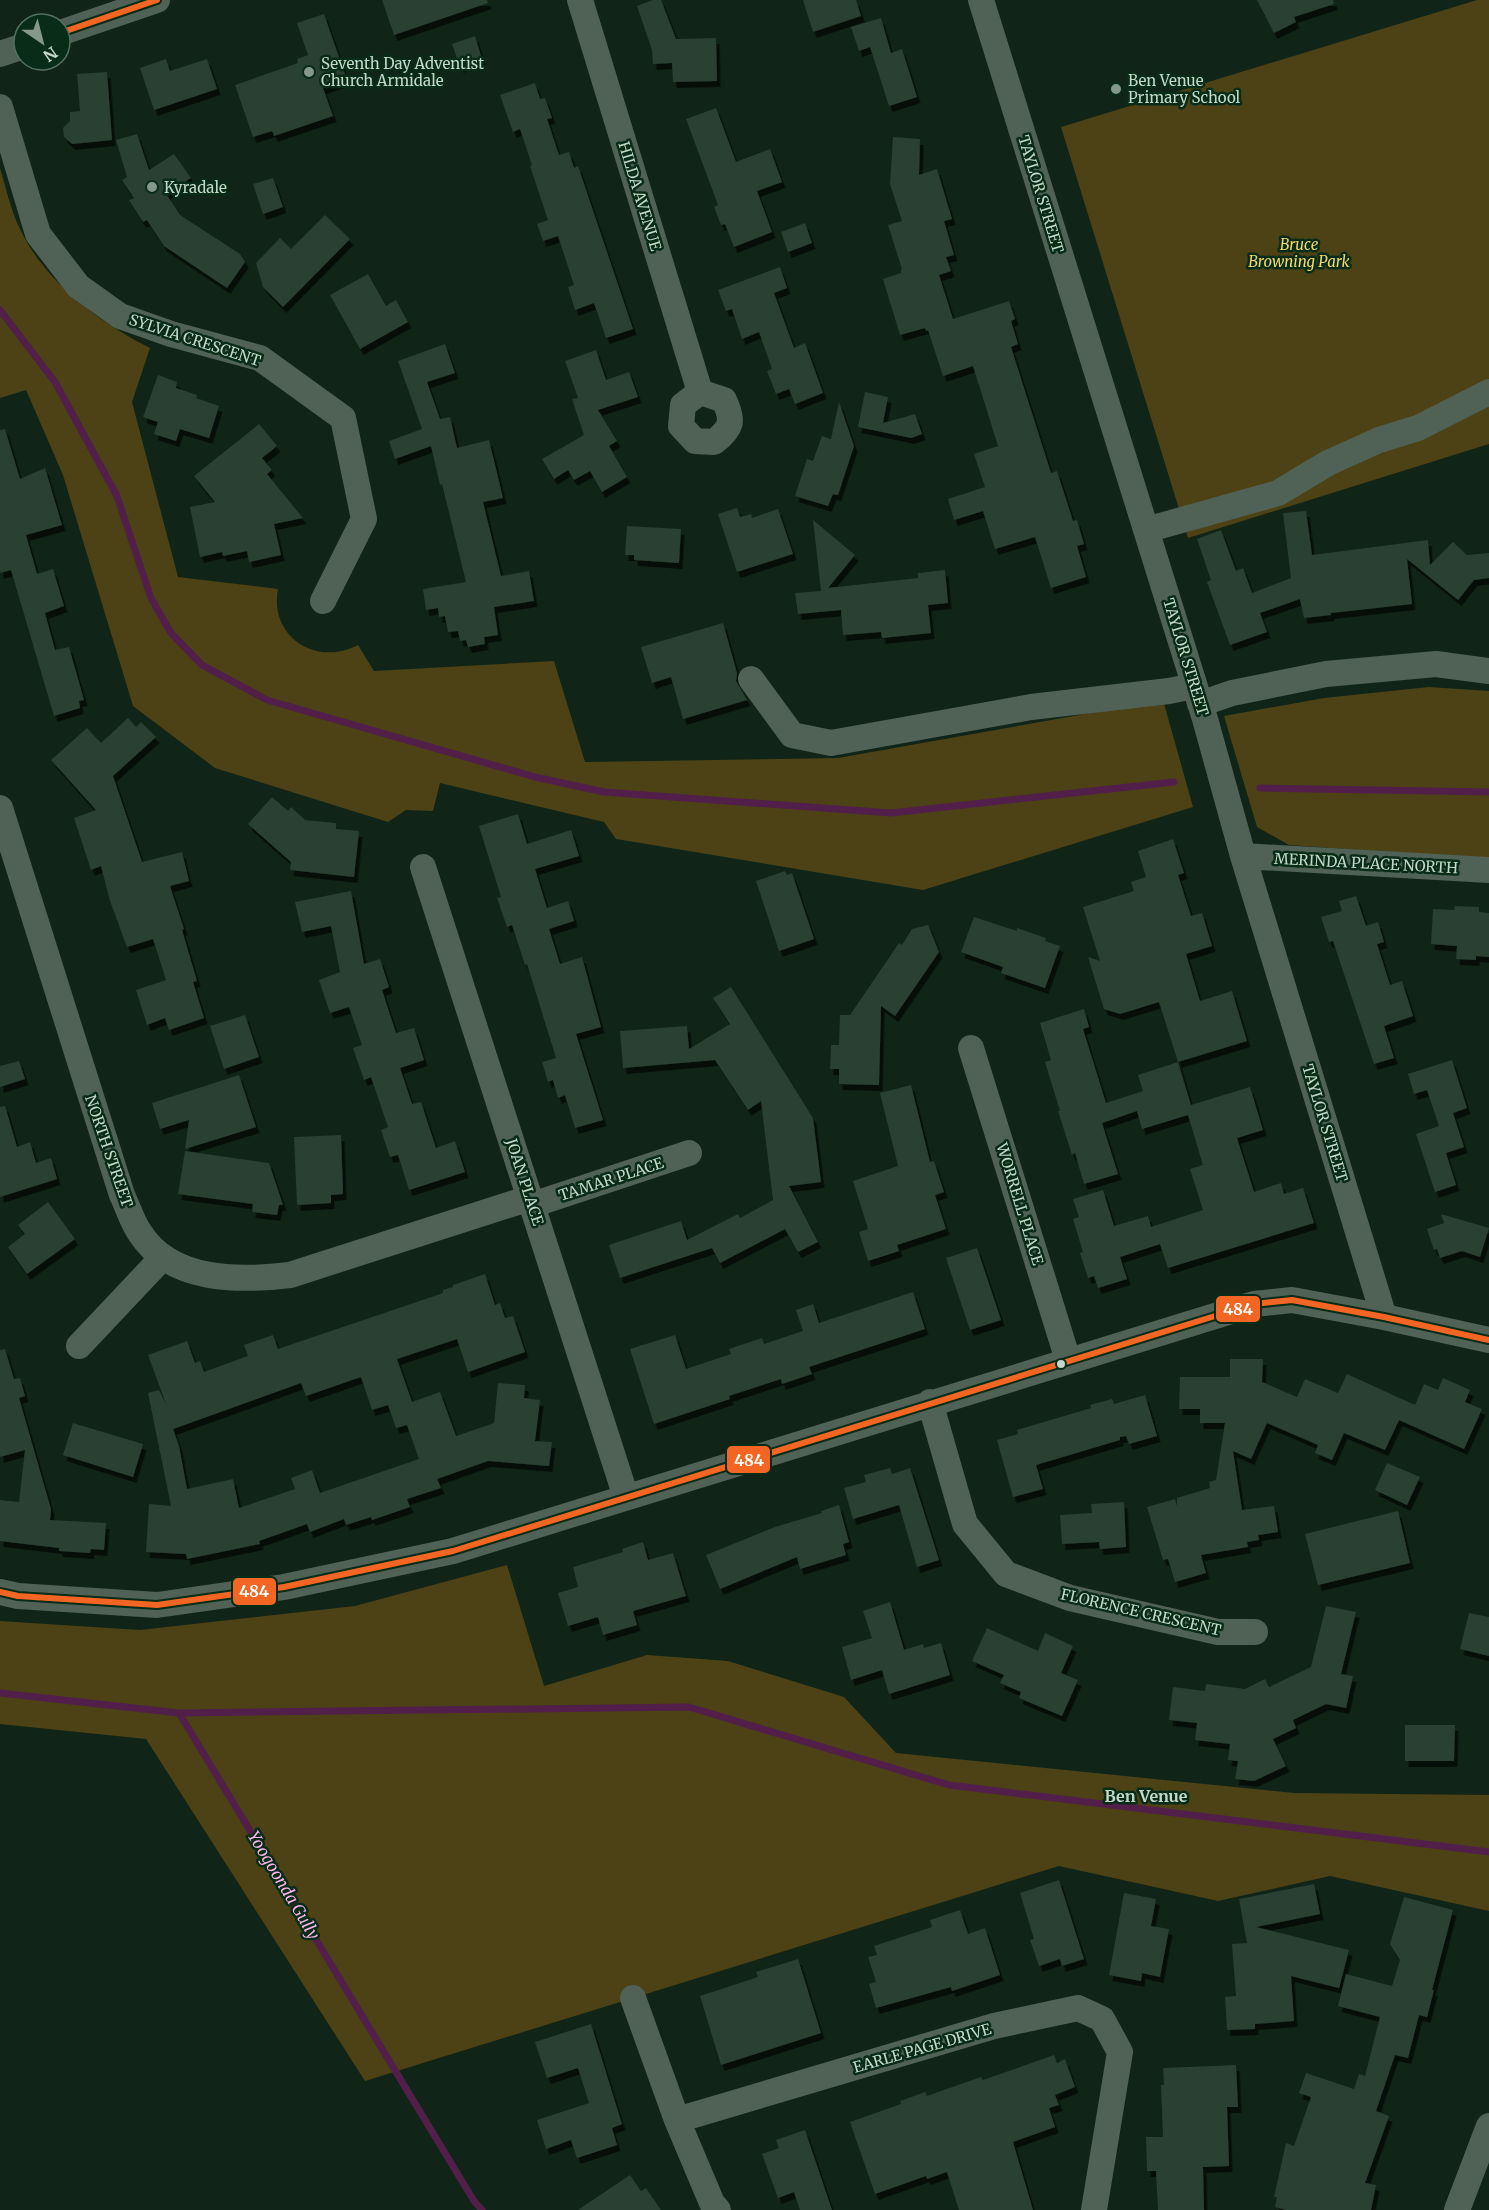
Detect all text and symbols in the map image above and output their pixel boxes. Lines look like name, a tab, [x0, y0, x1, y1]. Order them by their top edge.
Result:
north arrow	[12, 12, 72, 72]
text: N	[39, 42, 62, 66]
place label: Seventh Day Adventist Church Armidale	[321, 54, 484, 90]
marker: Seventh Day Adventist Church Armidale	[302, 65, 316, 79]
place label: Ben Venue Primary School	[1128, 71, 1241, 107]
marker: Ben Venue Primary School	[1109, 82, 1123, 96]
street label: TAYLOR STREET	[1014, 133, 1068, 256]
street label: HILDA AVENUE	[614, 139, 666, 253]
place label: Kyradale	[164, 178, 227, 197]
marker: Kyradale	[145, 180, 159, 194]
park label: Bruce Browning Park	[1248, 235, 1351, 271]
street label: SYLVIA CRESCENT	[127, 310, 264, 370]
street label: TAYLOR STREET	[1159, 596, 1213, 719]
street label: MERINDA PLACE NORTH	[1274, 849, 1458, 877]
street label: TAYLOR STREET	[1298, 1062, 1352, 1185]
street label: NORTH STREET	[81, 1092, 137, 1210]
street label: JOAN PLACE	[502, 1135, 548, 1228]
street label: WORRELL PLACE	[992, 1140, 1048, 1268]
street label: TAMAR PLACE	[556, 1153, 666, 1205]
line badge: 484	[1215, 1295, 1261, 1323]
text: 484	[1223, 1299, 1253, 1319]
unlabelled marker	[1055, 1358, 1067, 1370]
line badge: 484	[726, 1445, 771, 1474]
text: 484	[734, 1450, 764, 1470]
line badge: 484	[232, 1577, 277, 1606]
text: 484	[239, 1581, 269, 1601]
street label: FLORENCE CRESCENT	[1059, 1584, 1224, 1640]
district label: Ben Venue	[1105, 1786, 1188, 1806]
water label: Yoogoonda Gully	[244, 1827, 324, 1943]
street label: EARLE PAGE DRIVE	[851, 2019, 994, 2077]

